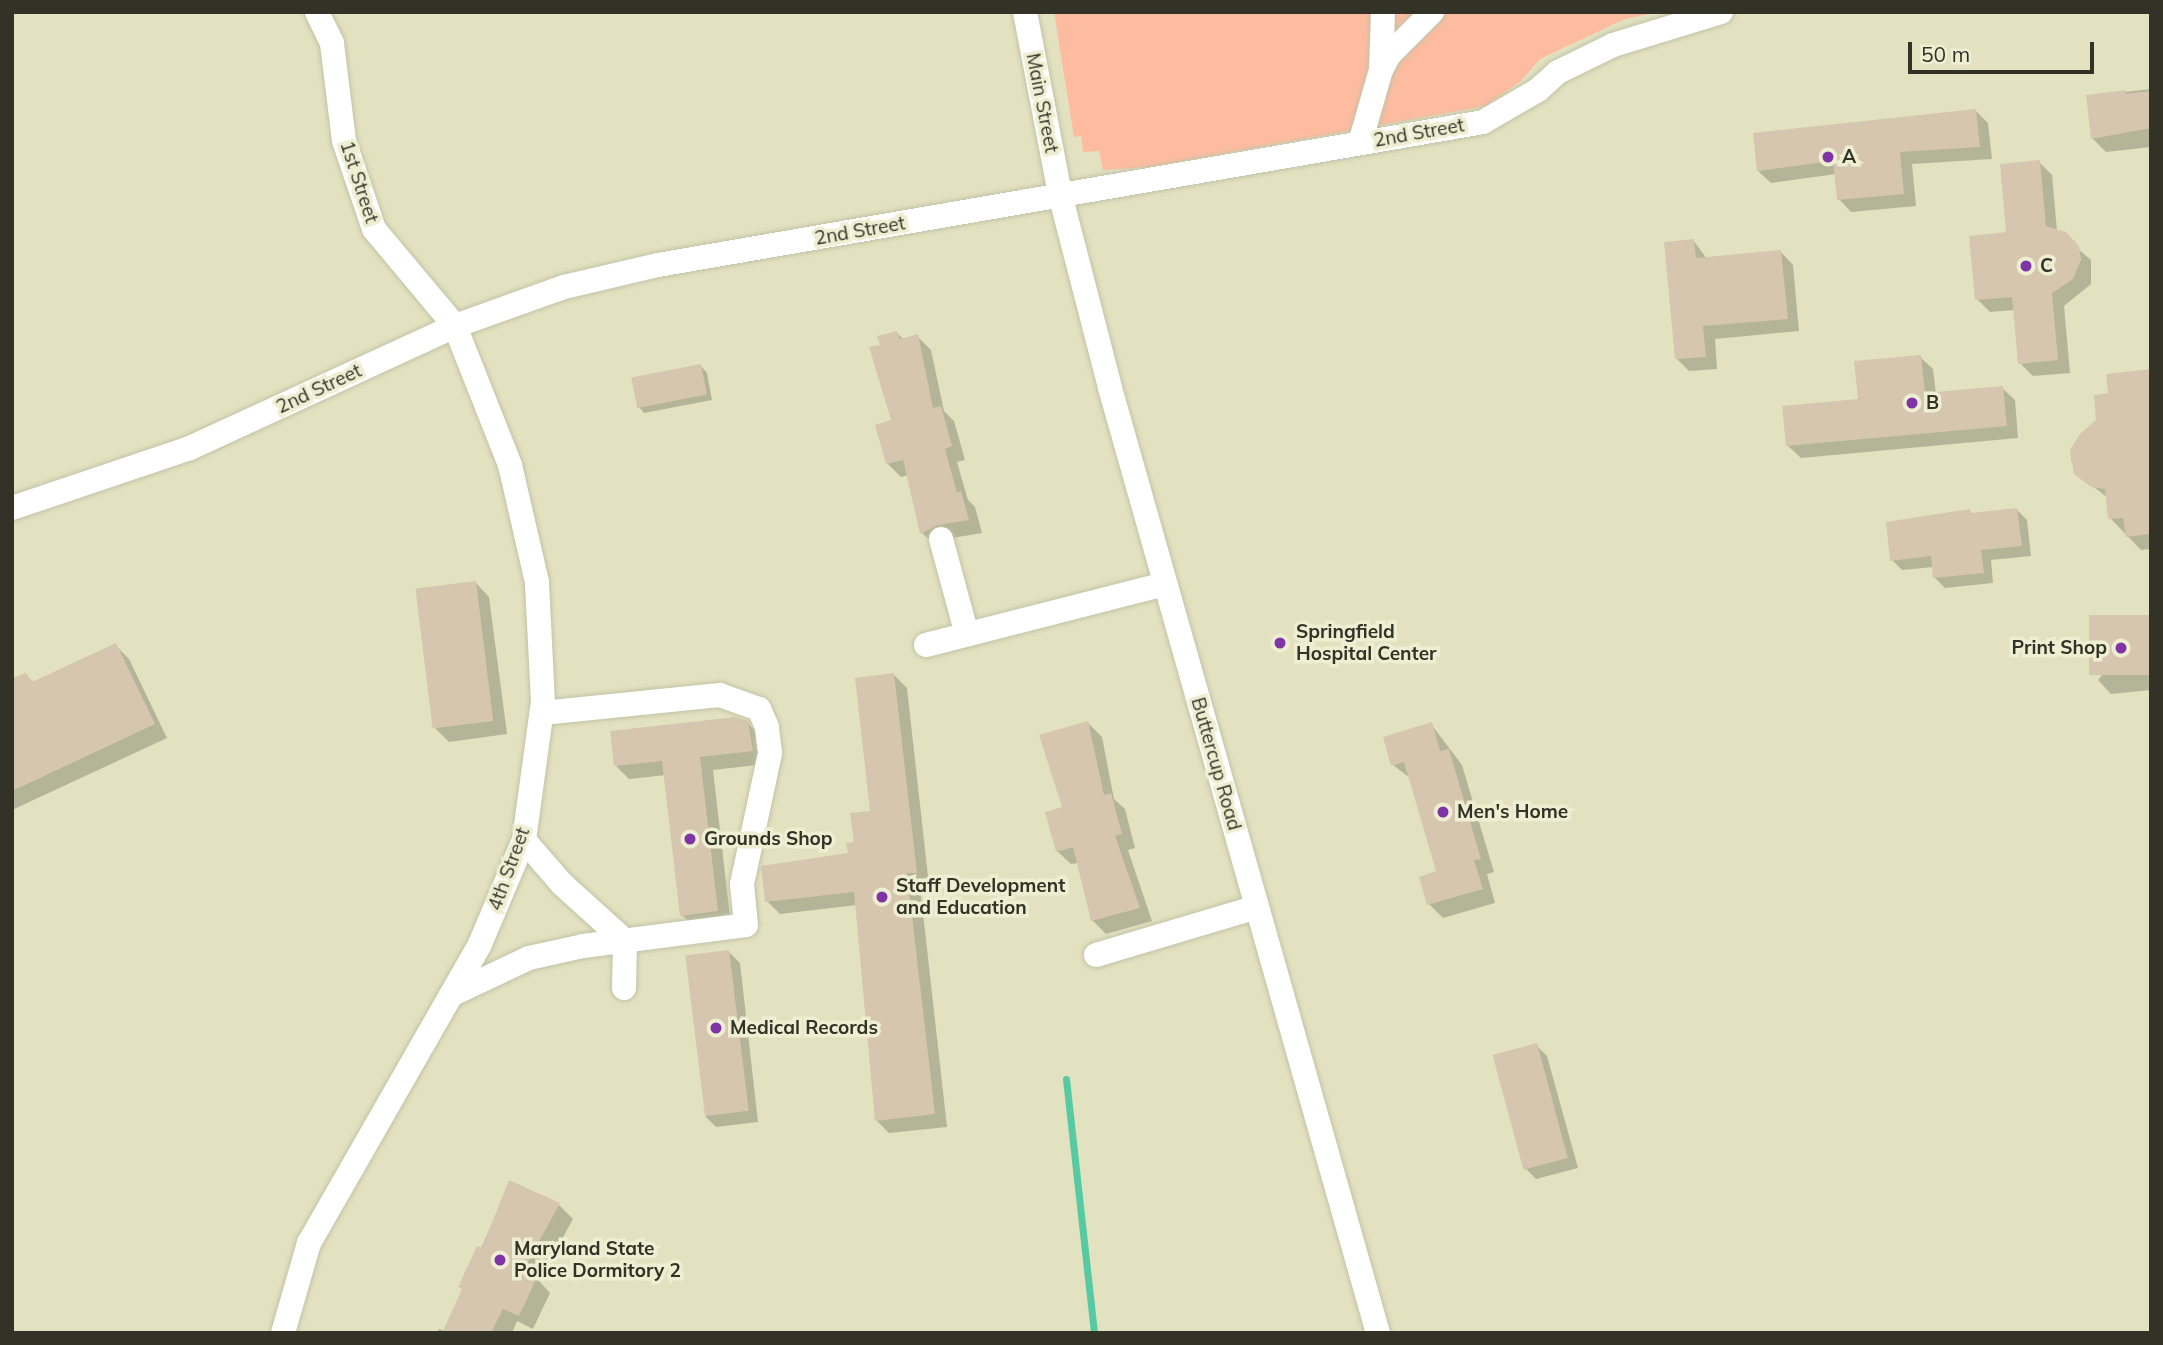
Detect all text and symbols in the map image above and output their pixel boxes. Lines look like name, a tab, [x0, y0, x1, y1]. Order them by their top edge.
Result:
scale bar	[1911, 28, 2096, 72]
text: 50 m	[1921, 41, 1970, 67]
street label: Main Street	[1021, 51, 1063, 155]
street label: 2nd Street	[1372, 114, 1466, 152]
street label: 1st Street	[335, 138, 383, 226]
place label: A	[1842, 146, 1856, 168]
marker: A	[1820, 149, 1836, 165]
street label: 2nd Street	[813, 212, 907, 250]
place label: C	[2040, 255, 2053, 277]
marker: C	[2018, 258, 2034, 274]
street label: 2nd Street	[273, 359, 365, 419]
place label: B	[1926, 392, 1939, 414]
marker: B	[1904, 395, 1920, 411]
place label: Springfield Hospital Center	[1296, 621, 1437, 665]
marker: Springfield Hospital Center	[1270, 633, 1290, 653]
place label: Print Shop	[2012, 637, 2107, 659]
marker: Print Shop	[2113, 640, 2129, 656]
street label: Buttercup Road	[1186, 695, 1246, 833]
place label: Men's Home	[1457, 801, 1568, 823]
marker: Men's Home	[1435, 804, 1451, 820]
street label: 4th Street	[483, 824, 535, 914]
place label: Grounds Shop	[704, 828, 833, 850]
marker: Grounds Shop	[682, 831, 698, 847]
place label: Staff Development and Education	[896, 875, 1065, 919]
marker: Staff Development and Education	[874, 889, 890, 905]
place label: Medical Records	[730, 1017, 878, 1039]
marker: Medical Records	[708, 1020, 724, 1036]
place label: Maryland State Police Dormitory 2	[514, 1238, 681, 1282]
marker: Maryland State Police Dormitory 2	[492, 1252, 508, 1268]

